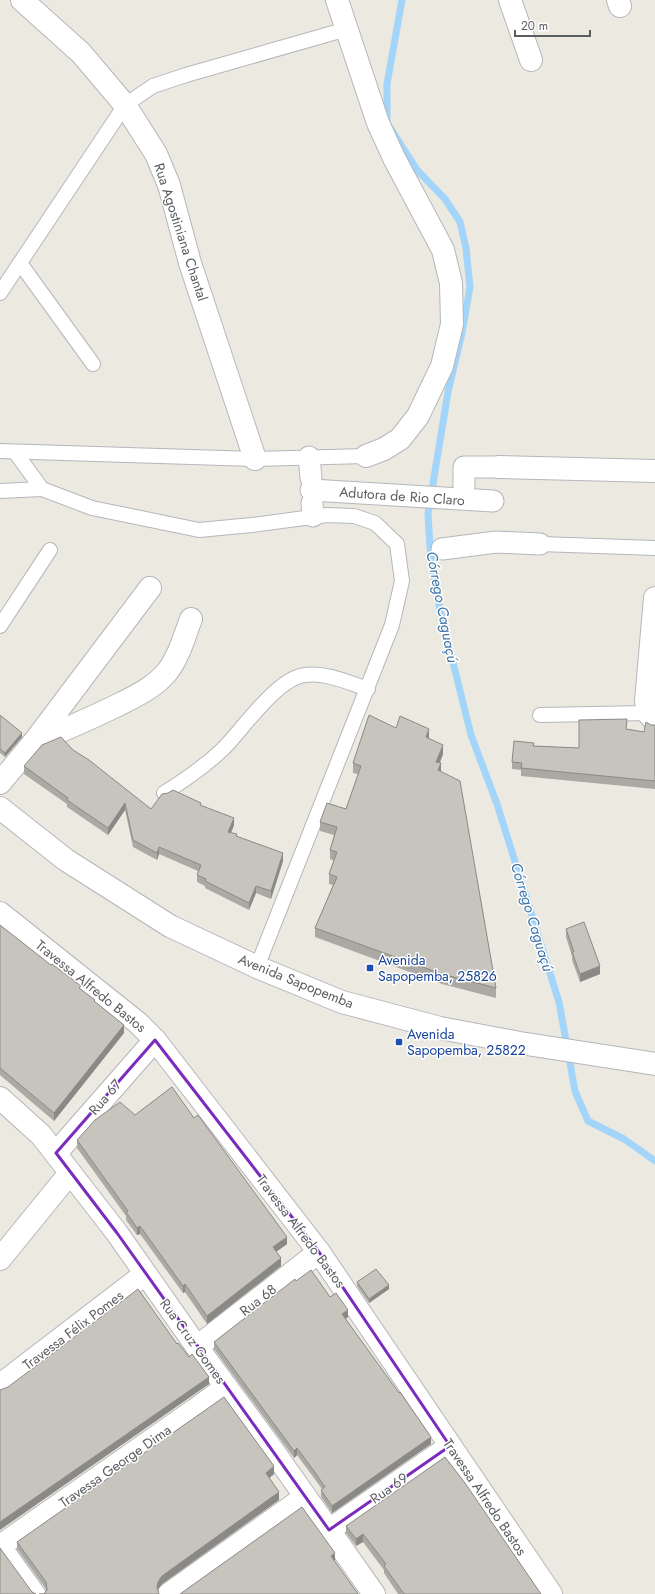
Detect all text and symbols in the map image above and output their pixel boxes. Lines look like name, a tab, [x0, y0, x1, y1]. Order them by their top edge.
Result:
scale bar	[515, 12, 590, 38]
text: 20 m	[521, 17, 548, 35]
street label: Rua Agostiniana Chantal	[149, 160, 213, 304]
street label: Adutora de Rio Claro	[339, 482, 466, 510]
water label: Córrego Caguaçú	[420, 549, 464, 665]
water label: Córrego Caguaçú	[505, 860, 559, 975]
street label: Travessa Alfredo Bastos	[31, 935, 151, 1037]
street label: Avenida Sapopemba	[235, 949, 357, 1013]
place label: Avenida Sapopemba, 25826	[378, 950, 497, 986]
marker: Avenida Sapopemba, 25826	[365, 963, 375, 973]
place label: Avenida Sapopemba, 25822	[407, 1024, 526, 1060]
marker: Avenida Sapopemba, 25822	[394, 1037, 404, 1047]
street label: Rua 67	[84, 1074, 127, 1119]
street label: Travessa Alfredo Bastos	[252, 1170, 350, 1292]
street label: Rua 68	[235, 1279, 281, 1321]
street label: Travessa Félix Pomes	[18, 1285, 128, 1375]
street label: Rua Cruz Gomes	[155, 1294, 231, 1388]
street label: Travessa George Dima	[55, 1420, 175, 1512]
street label: Travessa Alfredo Bastos	[438, 1435, 532, 1560]
street label: Rua 69	[366, 1468, 412, 1508]

